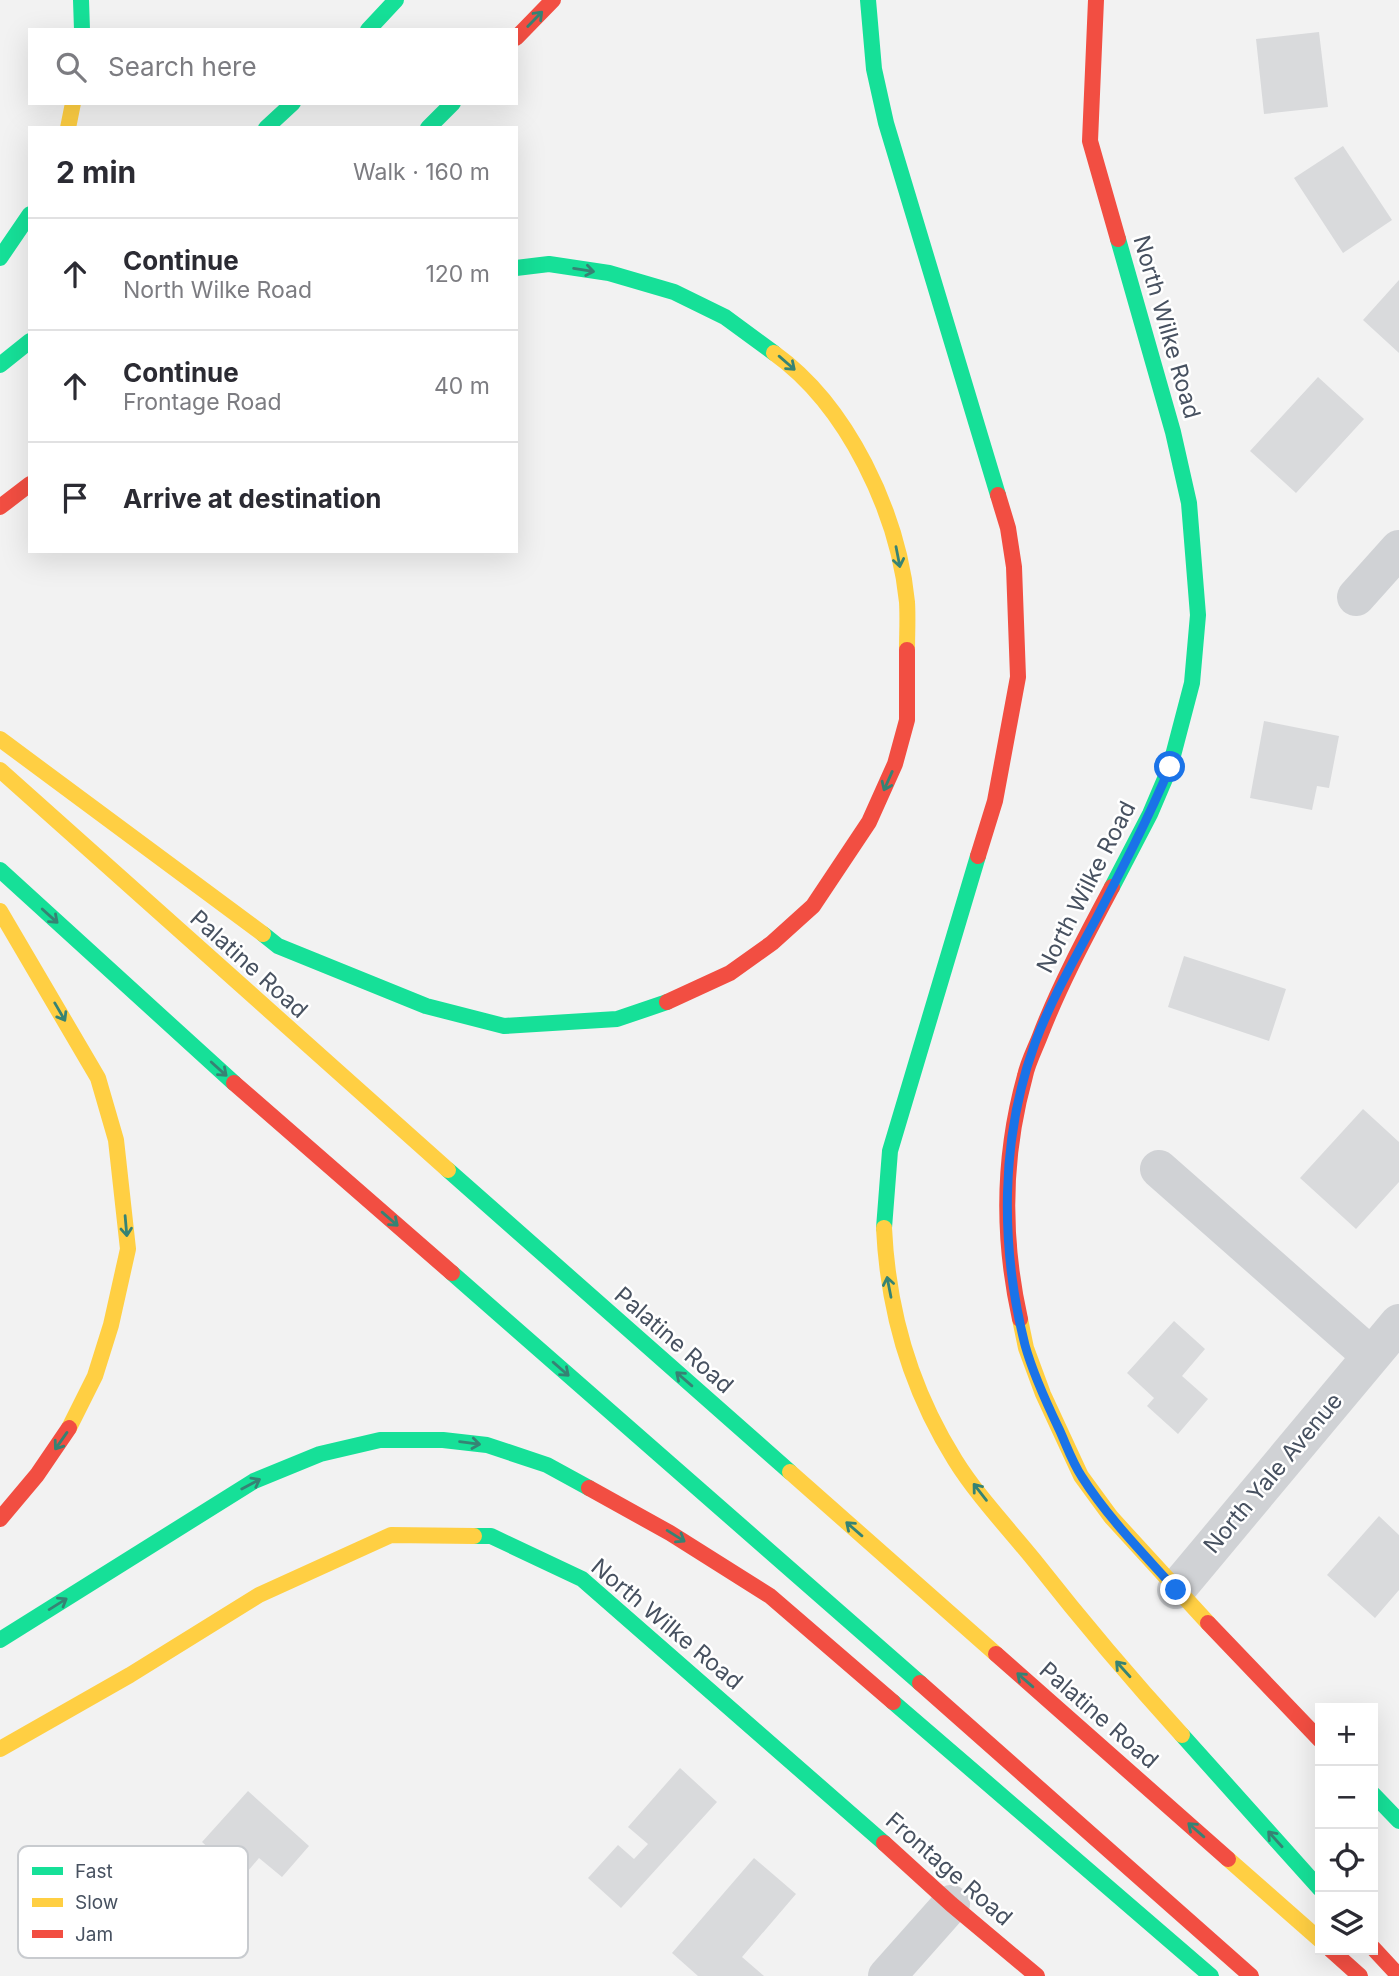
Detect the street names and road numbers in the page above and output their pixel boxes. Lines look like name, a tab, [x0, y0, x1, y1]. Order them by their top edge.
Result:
street label: North Wilke Road	[1127, 232, 1207, 422]
street label: North Wilke Road	[1031, 796, 1141, 978]
street label: Palatine Road	[185, 904, 313, 1024]
street label: Palatine Road	[609, 1281, 739, 1399]
street label: North Yale Avenue	[1198, 1387, 1348, 1559]
street label: North Wilke Road	[586, 1553, 748, 1695]
street label: Palatine Road	[1034, 1656, 1164, 1774]
street label: Frontage Road	[880, 1806, 1018, 1932]

